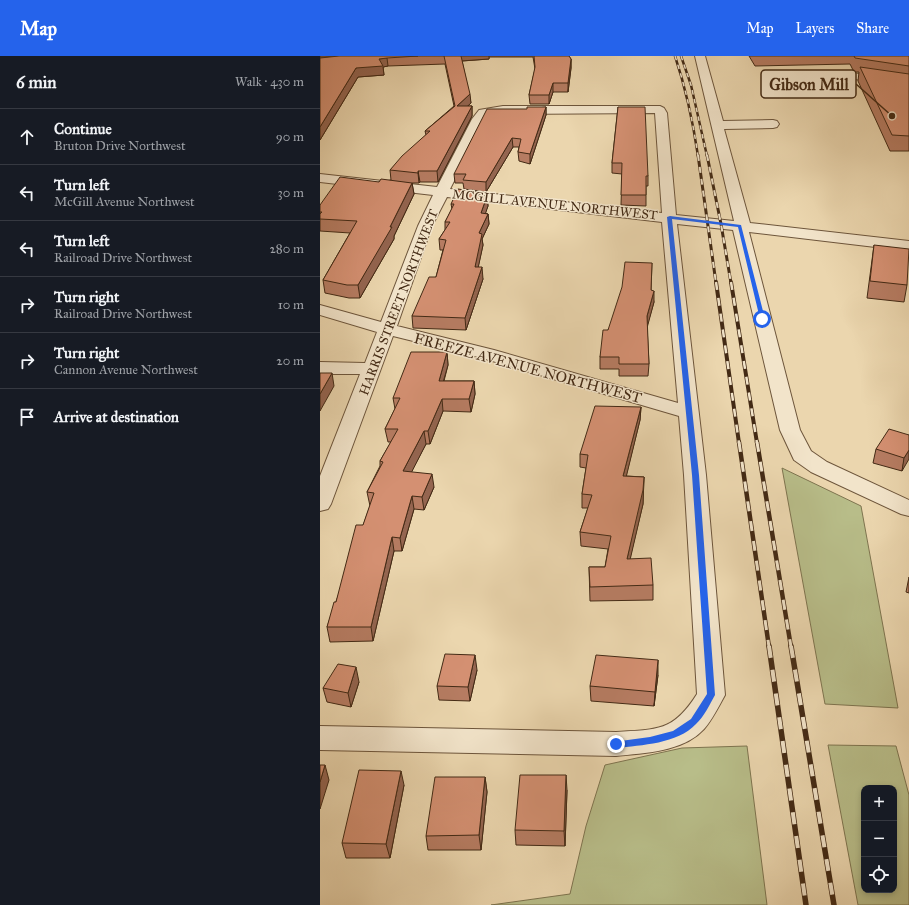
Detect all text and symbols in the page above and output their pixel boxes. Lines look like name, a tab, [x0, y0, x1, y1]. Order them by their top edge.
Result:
text: Map	[20, 17, 57, 40]
text: Map	[746, 20, 774, 37]
text: Layers	[796, 20, 834, 37]
text: Share	[856, 20, 889, 37]
callout: Gibson Mill	[761, 70, 856, 98]
text: 6 min	[16, 72, 57, 93]
text: Walk · 430 m	[235, 74, 304, 90]
text: Gibson Mill	[769, 75, 849, 94]
text: Continue	[54, 120, 112, 138]
icon: ahead	[16, 126, 38, 148]
text: 90 m	[276, 129, 304, 145]
text: Bruton Drive Northwest	[54, 138, 186, 154]
text: Turn left	[54, 176, 110, 194]
icon: left	[16, 182, 38, 204]
text: 30 m	[278, 185, 304, 201]
street label: MCGILL AVENUE NORTHWEST	[451, 186, 659, 224]
text: McGill Avenue Northwest	[54, 194, 195, 210]
street label: HARRIS STREET NORTHWEST	[356, 207, 442, 398]
text: Turn left	[54, 232, 110, 250]
icon: left	[16, 238, 38, 260]
text: 280 m	[269, 241, 304, 257]
text: Railroad Drive Northwest	[54, 250, 192, 266]
text: Turn right	[54, 288, 119, 306]
icon: right	[16, 294, 38, 316]
text: 10 m	[278, 297, 304, 313]
text: Railroad Drive Northwest	[54, 306, 192, 322]
route start	[753, 310, 771, 328]
street label: FREEZE AVENUE NORTHWEST	[412, 329, 644, 407]
text: Turn right	[54, 344, 119, 362]
icon: right	[16, 350, 38, 372]
text: 20 m	[276, 353, 304, 369]
text: Cannon Avenue Northwest	[54, 362, 198, 378]
icon: arrive	[16, 406, 38, 428]
text: Arrive at destination	[54, 408, 179, 426]
route end	[607, 735, 625, 753]
map controls	[861, 785, 897, 893]
button: +	[861, 785, 897, 821]
button: −	[861, 821, 897, 857]
button: locate	[861, 857, 897, 893]

